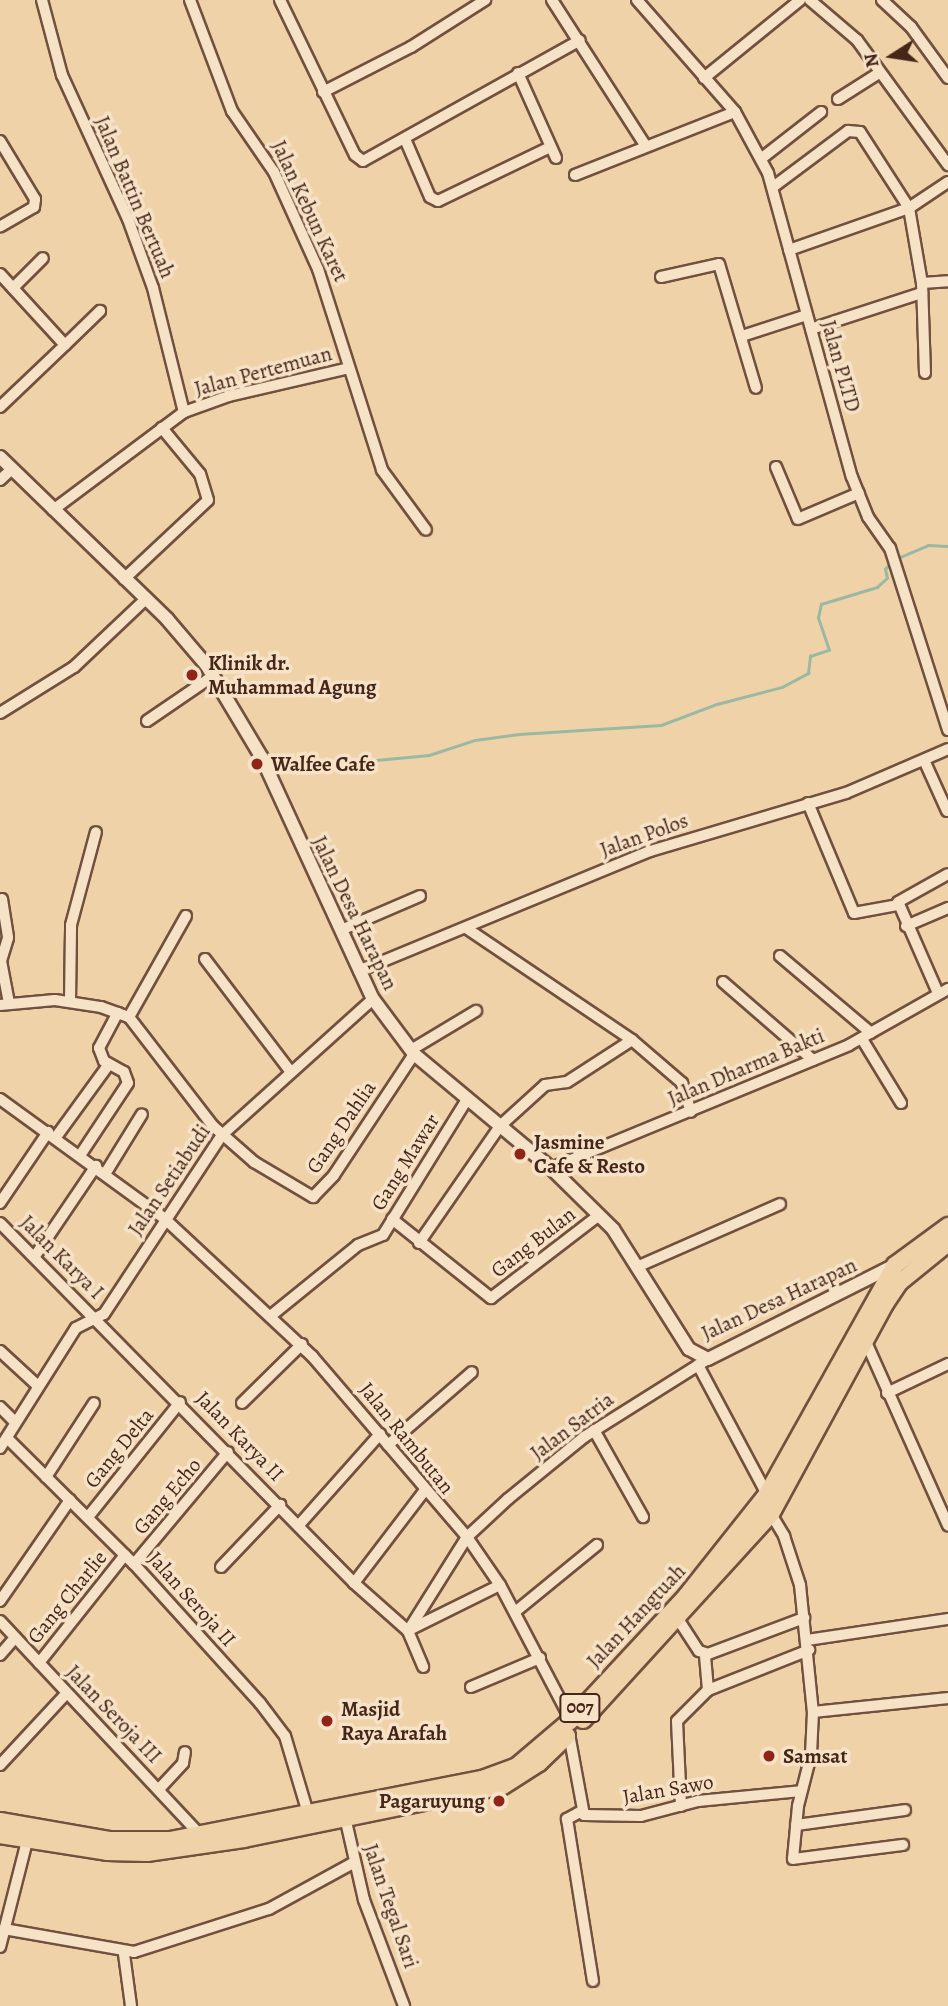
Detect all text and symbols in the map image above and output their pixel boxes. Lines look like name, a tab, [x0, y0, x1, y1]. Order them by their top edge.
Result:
north arrow	[857, 21, 927, 91]
text: N	[857, 51, 886, 70]
street label: Jalan Battin Bertuah	[90, 112, 180, 282]
street label: Jalan Kebun Karet	[266, 136, 354, 286]
street label: Jalan PLTD	[816, 317, 866, 415]
street label: Jalan Pertemuan	[192, 341, 334, 401]
place label: Klinik dr. Muhammad Agung	[208, 650, 376, 700]
marker: Klinik dr. Muhammad Agung	[182, 665, 202, 685]
place label: Walfee Cafe	[271, 751, 375, 777]
marker: Walfee Cafe	[249, 756, 265, 772]
street label: Jalan Polos	[597, 807, 691, 863]
street label: Jalan Desa Harapan	[307, 832, 403, 994]
street label: Jalan Dharma Bakti	[664, 1023, 828, 1111]
street label: Gang Dahlia	[301, 1076, 381, 1178]
street label: Gang Mawar	[365, 1109, 445, 1215]
street label: Jalan Setiabudi	[123, 1120, 215, 1240]
place label: Jasmine Cafe & Resto	[534, 1129, 645, 1179]
marker: Jasmine Cafe & Resto	[512, 1146, 528, 1162]
street label: Gang Bulan	[486, 1201, 580, 1283]
street label: Jalan Karya I	[15, 1210, 109, 1304]
street label: Jalan Desa Harapan	[697, 1252, 861, 1346]
street label: Jalan Rambutan	[354, 1377, 460, 1499]
street label: Jalan Karya II	[191, 1386, 289, 1486]
street label: Jalan Satria	[525, 1387, 619, 1465]
street label: Gang Delta	[79, 1403, 159, 1493]
street label: Gang Echo	[128, 1453, 206, 1539]
street label: Gang Charlie	[22, 1545, 112, 1649]
street label: Jalan Seroja II	[143, 1546, 241, 1652]
street label: Jalan Hangtuah	[581, 1559, 691, 1673]
street label: Jalan Seroja III	[61, 1660, 167, 1768]
road number: 007	[559, 1692, 601, 1724]
place label: Masjid Raya Arafah	[341, 1696, 447, 1746]
marker: Masjid Raya Arafah	[319, 1713, 335, 1729]
place label: Samsat	[783, 1743, 847, 1769]
marker: Samsat	[761, 1748, 777, 1764]
street label: Jalan Sawo	[621, 1769, 715, 1809]
place label: Pagaruyung	[379, 1788, 485, 1814]
marker: Pagaruyung	[491, 1793, 507, 1809]
street label: Jalan Tegal Sari	[358, 1841, 424, 1971]

